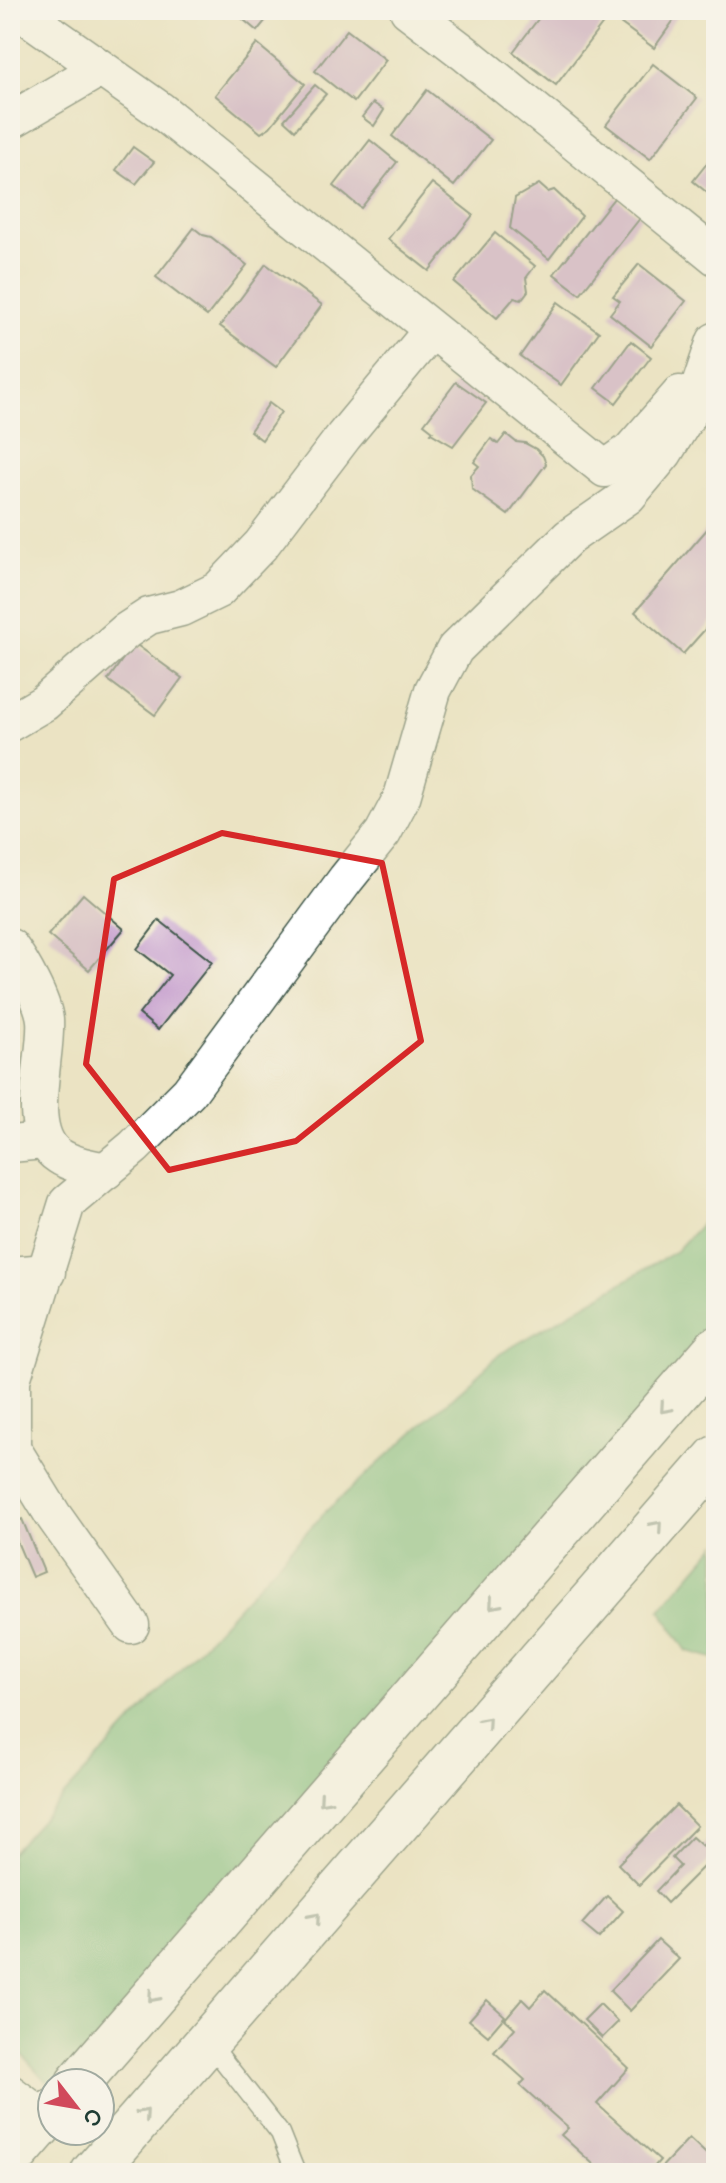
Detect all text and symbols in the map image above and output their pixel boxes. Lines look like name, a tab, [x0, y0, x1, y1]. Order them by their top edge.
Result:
one-way arrow	[660, 1399, 675, 1413]
one-way arrow	[647, 1521, 661, 1535]
one-way arrow	[489, 1595, 504, 1610]
one-way arrow	[476, 1717, 491, 1732]
one-way arrow	[319, 1791, 333, 1806]
one-way arrow	[305, 1913, 320, 1928]
one-way arrow	[148, 1987, 163, 2002]
north arrow	[36, 2067, 116, 2147]
text: С	[76, 2103, 107, 2130]
one-way arrow	[135, 2109, 149, 2124]

